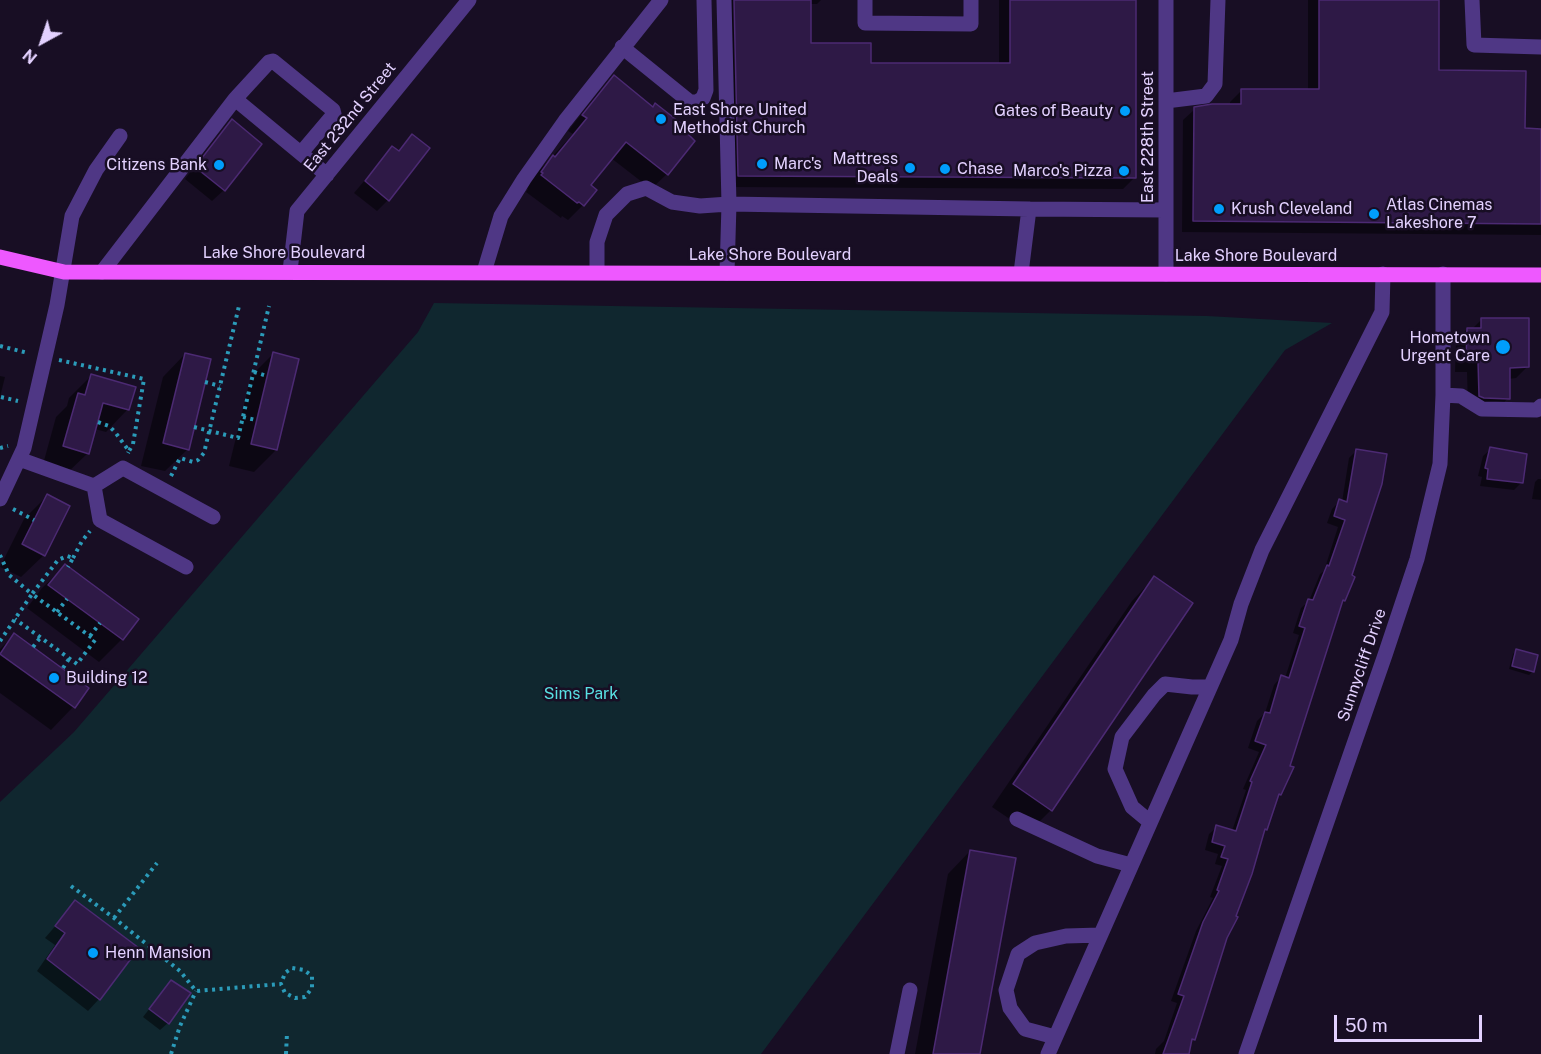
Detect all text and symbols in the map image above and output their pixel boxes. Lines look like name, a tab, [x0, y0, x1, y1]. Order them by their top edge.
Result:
north arrow	[12, 12, 72, 72]
text: N	[19, 45, 41, 67]
street label: East 232nd Street	[300, 58, 400, 176]
street label: East 228th Street	[1138, 71, 1158, 203]
place label: East Shore United Methodist Church	[673, 100, 807, 138]
place label: Gates of Beauty	[994, 101, 1113, 121]
marker: Gates of Beauty	[1118, 104, 1132, 118]
marker: East Shore United Methodist Church	[654, 112, 668, 126]
place label: Mattress Deals	[832, 149, 898, 187]
place label: Marc's	[774, 154, 822, 174]
place label: Citizens Bank	[106, 155, 207, 175]
marker: Marc's	[755, 157, 769, 171]
marker: Citizens Bank	[212, 158, 226, 172]
place label: Chase	[957, 159, 1003, 179]
marker: Mattress Deals	[903, 161, 917, 175]
place label: Marco's Pizza	[1013, 161, 1112, 181]
marker: Chase	[938, 162, 952, 176]
marker: Marco's Pizza	[1117, 164, 1131, 178]
place label: Atlas Cinemas Lakeshore 7	[1386, 195, 1492, 233]
place label: Krush Cleveland	[1231, 199, 1352, 219]
marker: Krush Cleveland	[1212, 202, 1226, 216]
marker: Atlas Cinemas Lakeshore 7	[1367, 207, 1381, 221]
street label: Lake Shore Boulevard	[203, 243, 365, 263]
street label: Lake Shore Boulevard	[689, 245, 851, 265]
street label: Lake Shore Boulevard	[1175, 246, 1337, 266]
place label: Hometown Urgent Care	[1400, 328, 1490, 366]
marker: Hometown Urgent Care	[1494, 338, 1512, 356]
street label: Sunnycliff Drive	[1334, 606, 1390, 724]
place label: Building 12	[66, 668, 147, 688]
marker: Building 12	[47, 671, 61, 685]
park label: Sims Park	[544, 684, 618, 704]
place label: Henn Mansion	[105, 943, 211, 963]
marker: Henn Mansion	[86, 946, 100, 960]
scale bar	[1337, 1003, 1486, 1041]
text: 50 m	[1345, 1015, 1388, 1036]

